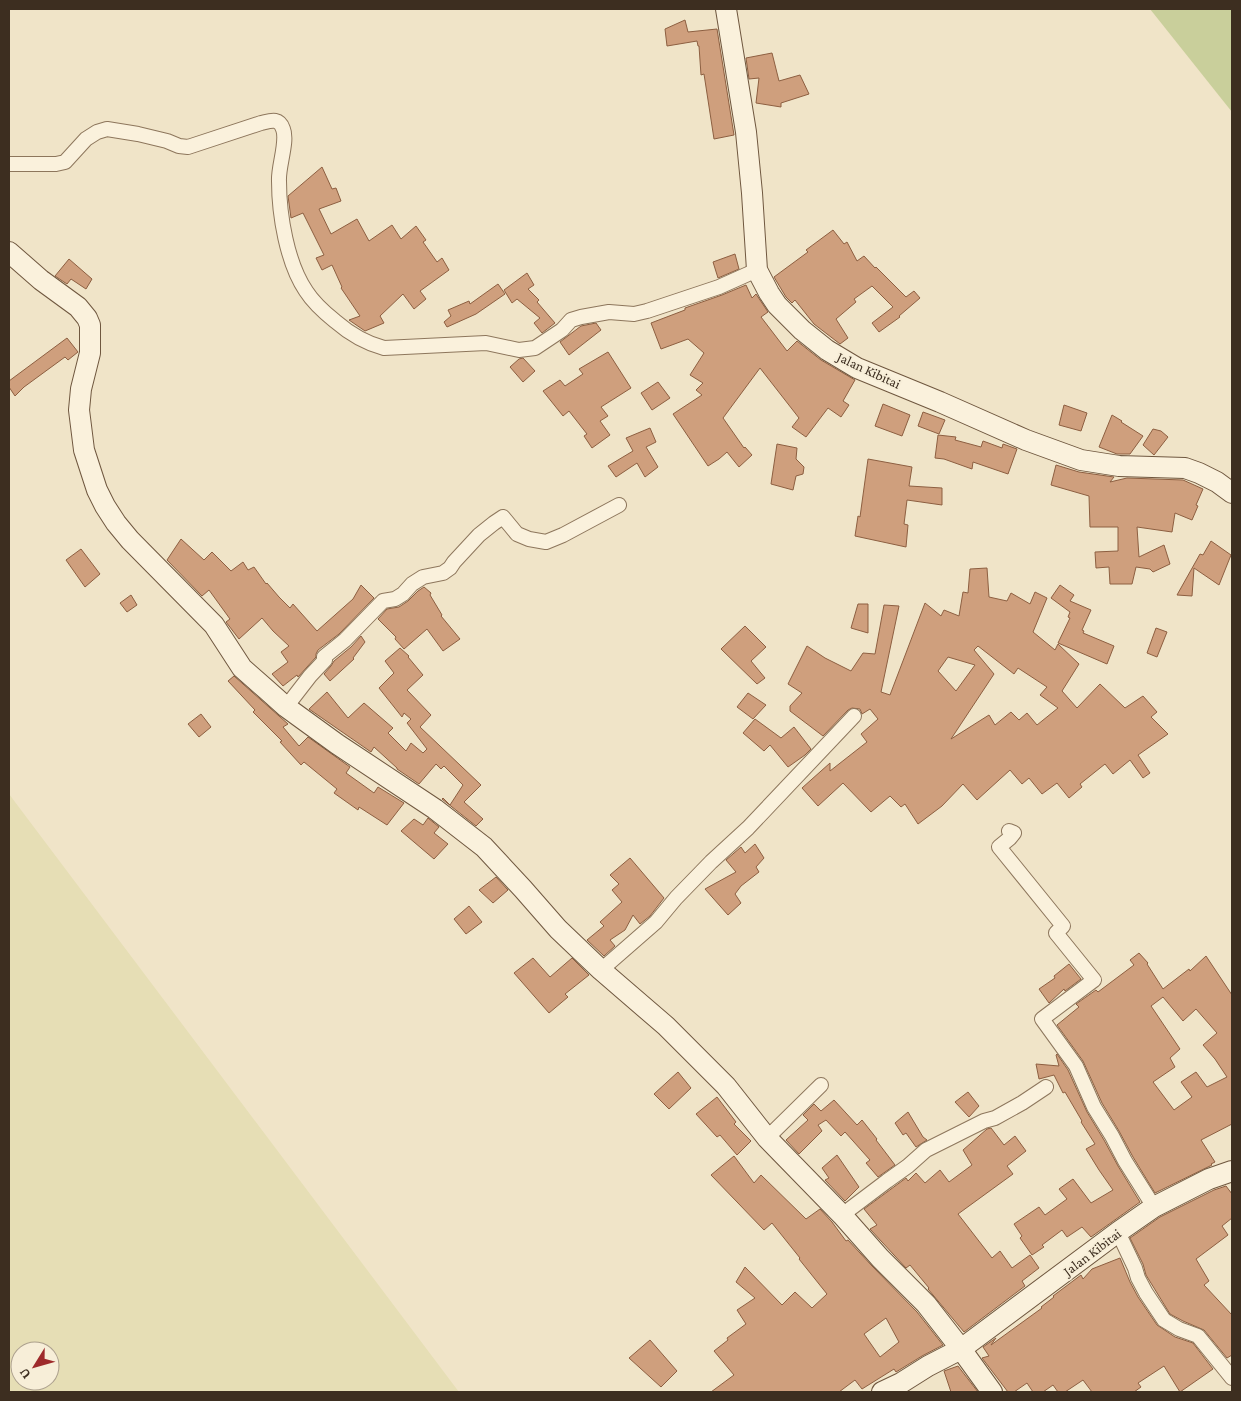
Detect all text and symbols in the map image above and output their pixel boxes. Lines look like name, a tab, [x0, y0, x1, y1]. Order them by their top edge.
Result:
street label: Jalan Kibitai	[833, 347, 904, 392]
street label: Jalan Kibitai	[1058, 1225, 1124, 1280]
north arrow	[10, 1341, 60, 1391]
text: U	[15, 1365, 34, 1382]

